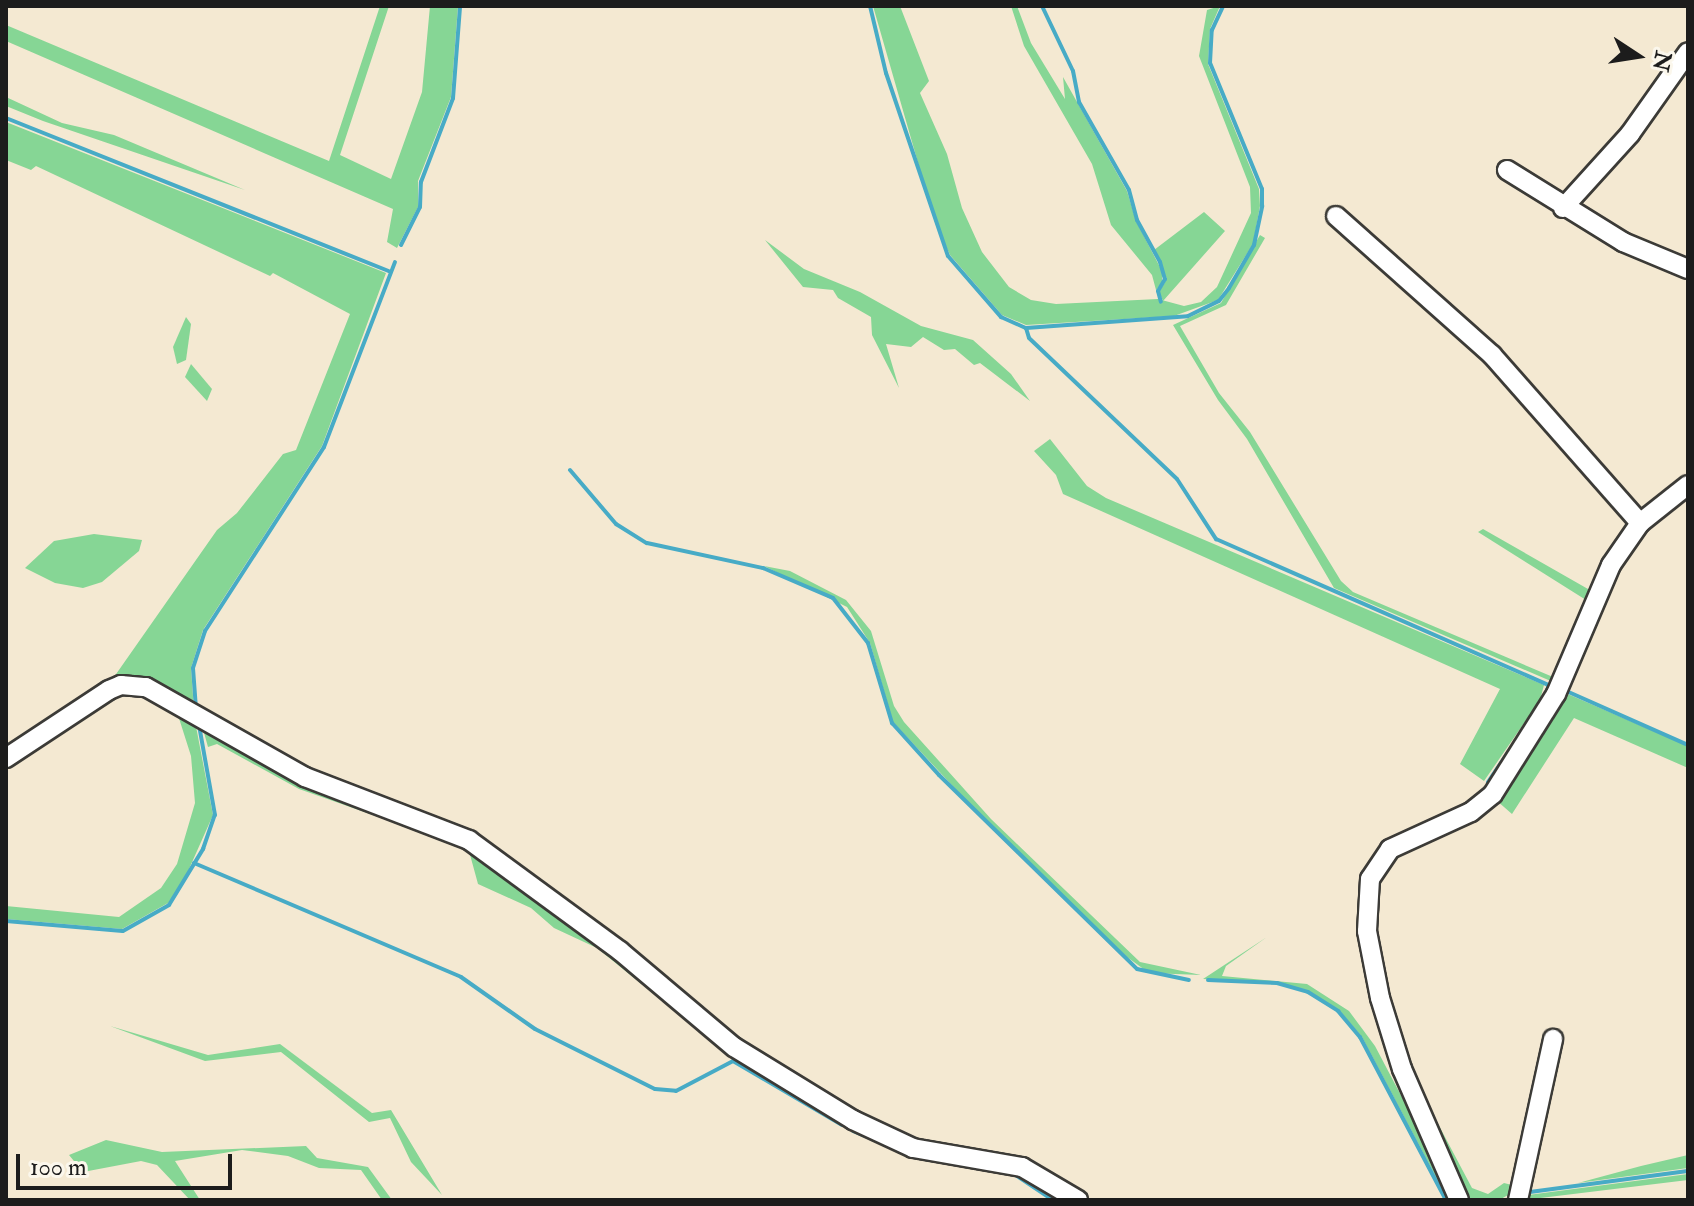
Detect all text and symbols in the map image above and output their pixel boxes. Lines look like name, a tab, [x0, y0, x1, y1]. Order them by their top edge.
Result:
north arrow	[1598, 16, 1678, 96]
text: N	[1646, 48, 1677, 74]
scale bar	[20, 1138, 236, 1188]
text: 100 m	[30, 1152, 87, 1183]

